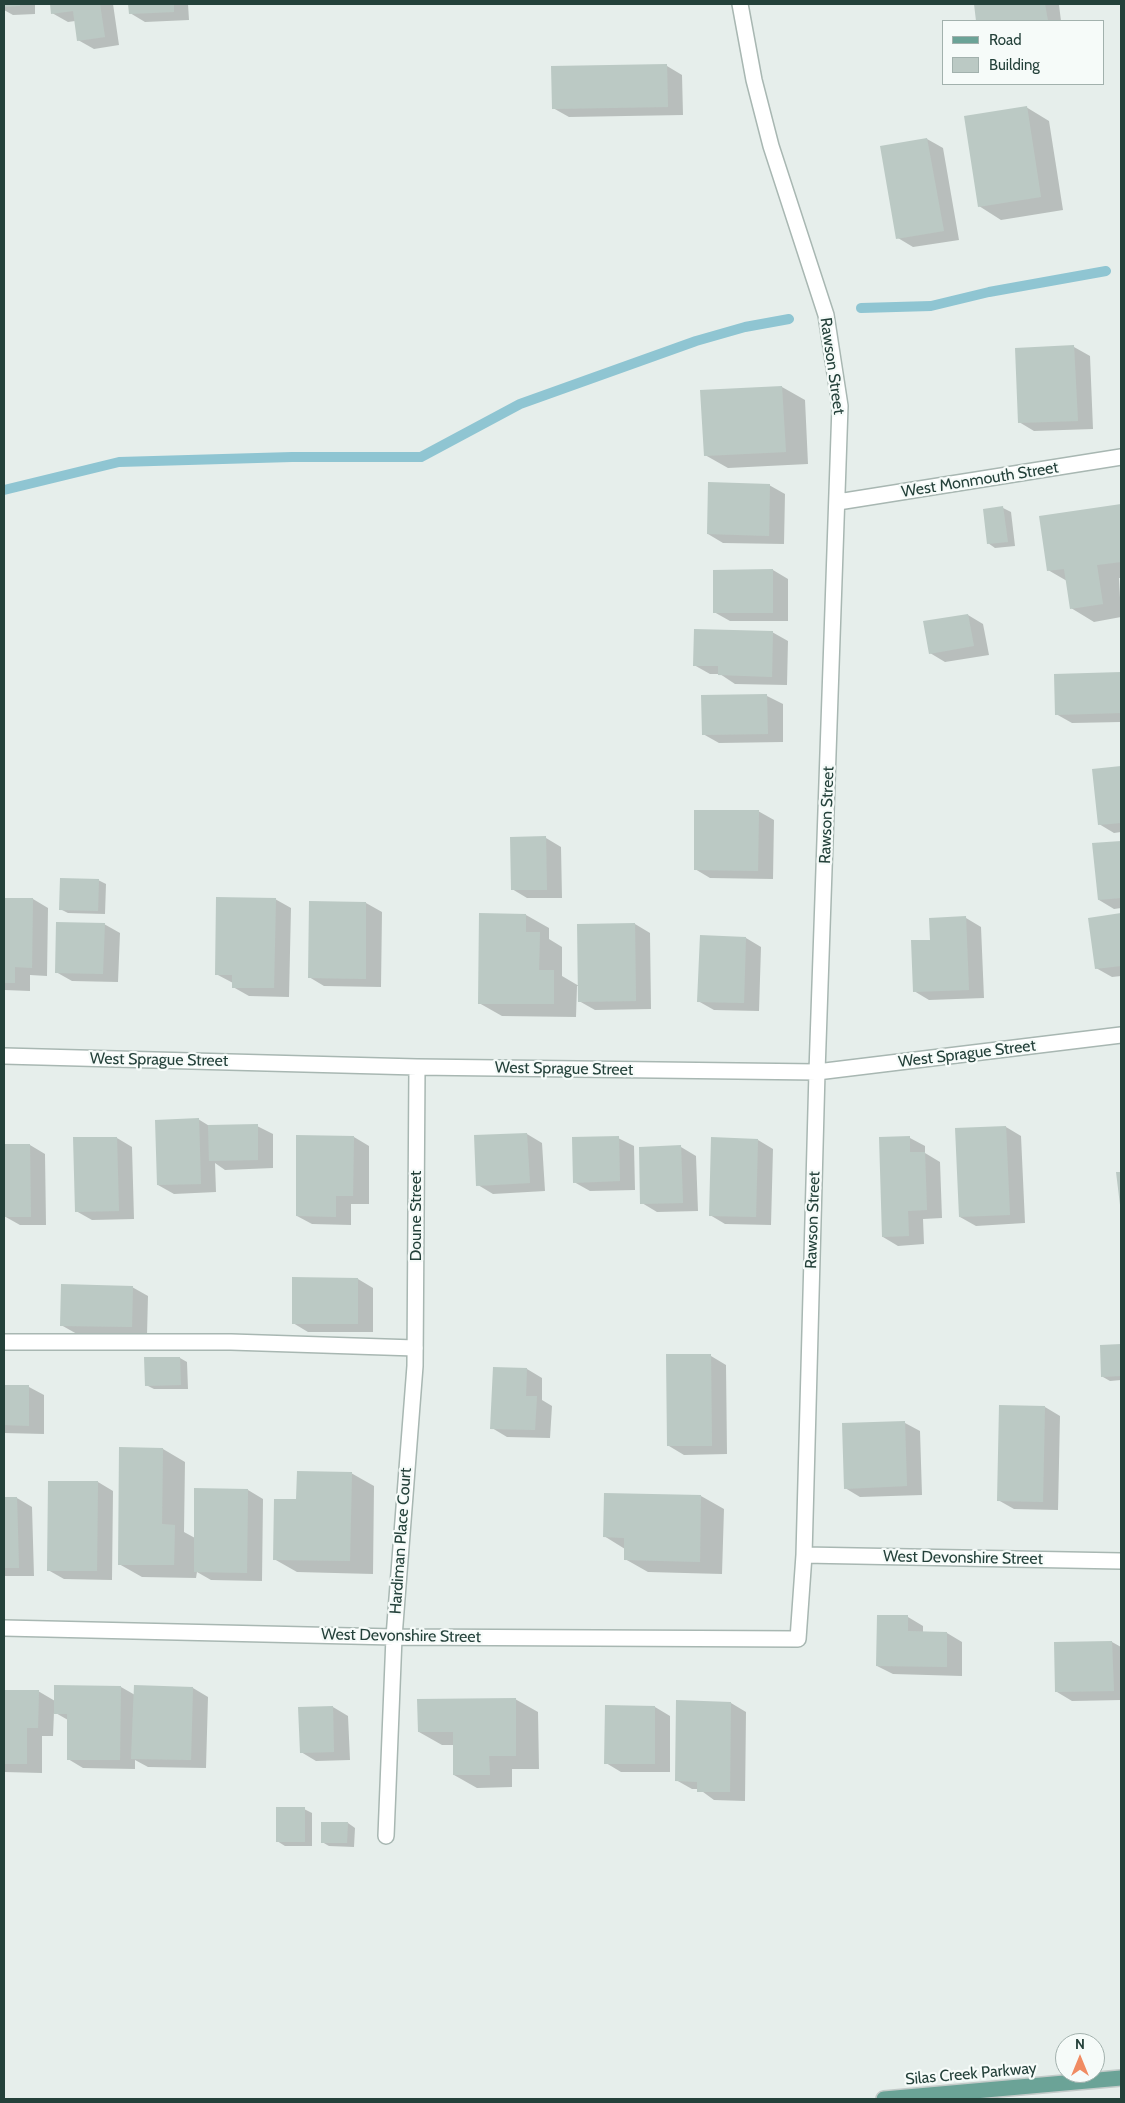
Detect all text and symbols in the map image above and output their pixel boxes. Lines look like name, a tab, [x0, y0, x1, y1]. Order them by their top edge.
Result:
legend	[942, 20, 1105, 85]
text: Road	[989, 31, 1022, 49]
text: Building	[989, 56, 1040, 74]
street label: Rawson Street	[816, 316, 848, 416]
street label: West Monmouth Street	[900, 458, 1060, 502]
street label: Rawson Street	[816, 766, 838, 864]
street label: West Sprague Street	[897, 1036, 1037, 1072]
street label: West Sprague Street	[90, 1049, 228, 1071]
street label: West Sprague Street	[495, 1058, 633, 1080]
street label: Doune Street	[406, 1171, 426, 1261]
street label: Rawson Street	[802, 1171, 824, 1269]
street label: Hardiman Place Court	[386, 1467, 416, 1615]
street label: West Devonshire Street	[883, 1547, 1043, 1569]
street label: West Devonshire Street	[321, 1625, 481, 1647]
north arrow	[1055, 2033, 1105, 2083]
text: N	[1075, 2035, 1085, 2053]
street label: Silas Creek Parkway	[904, 2059, 1038, 2089]

